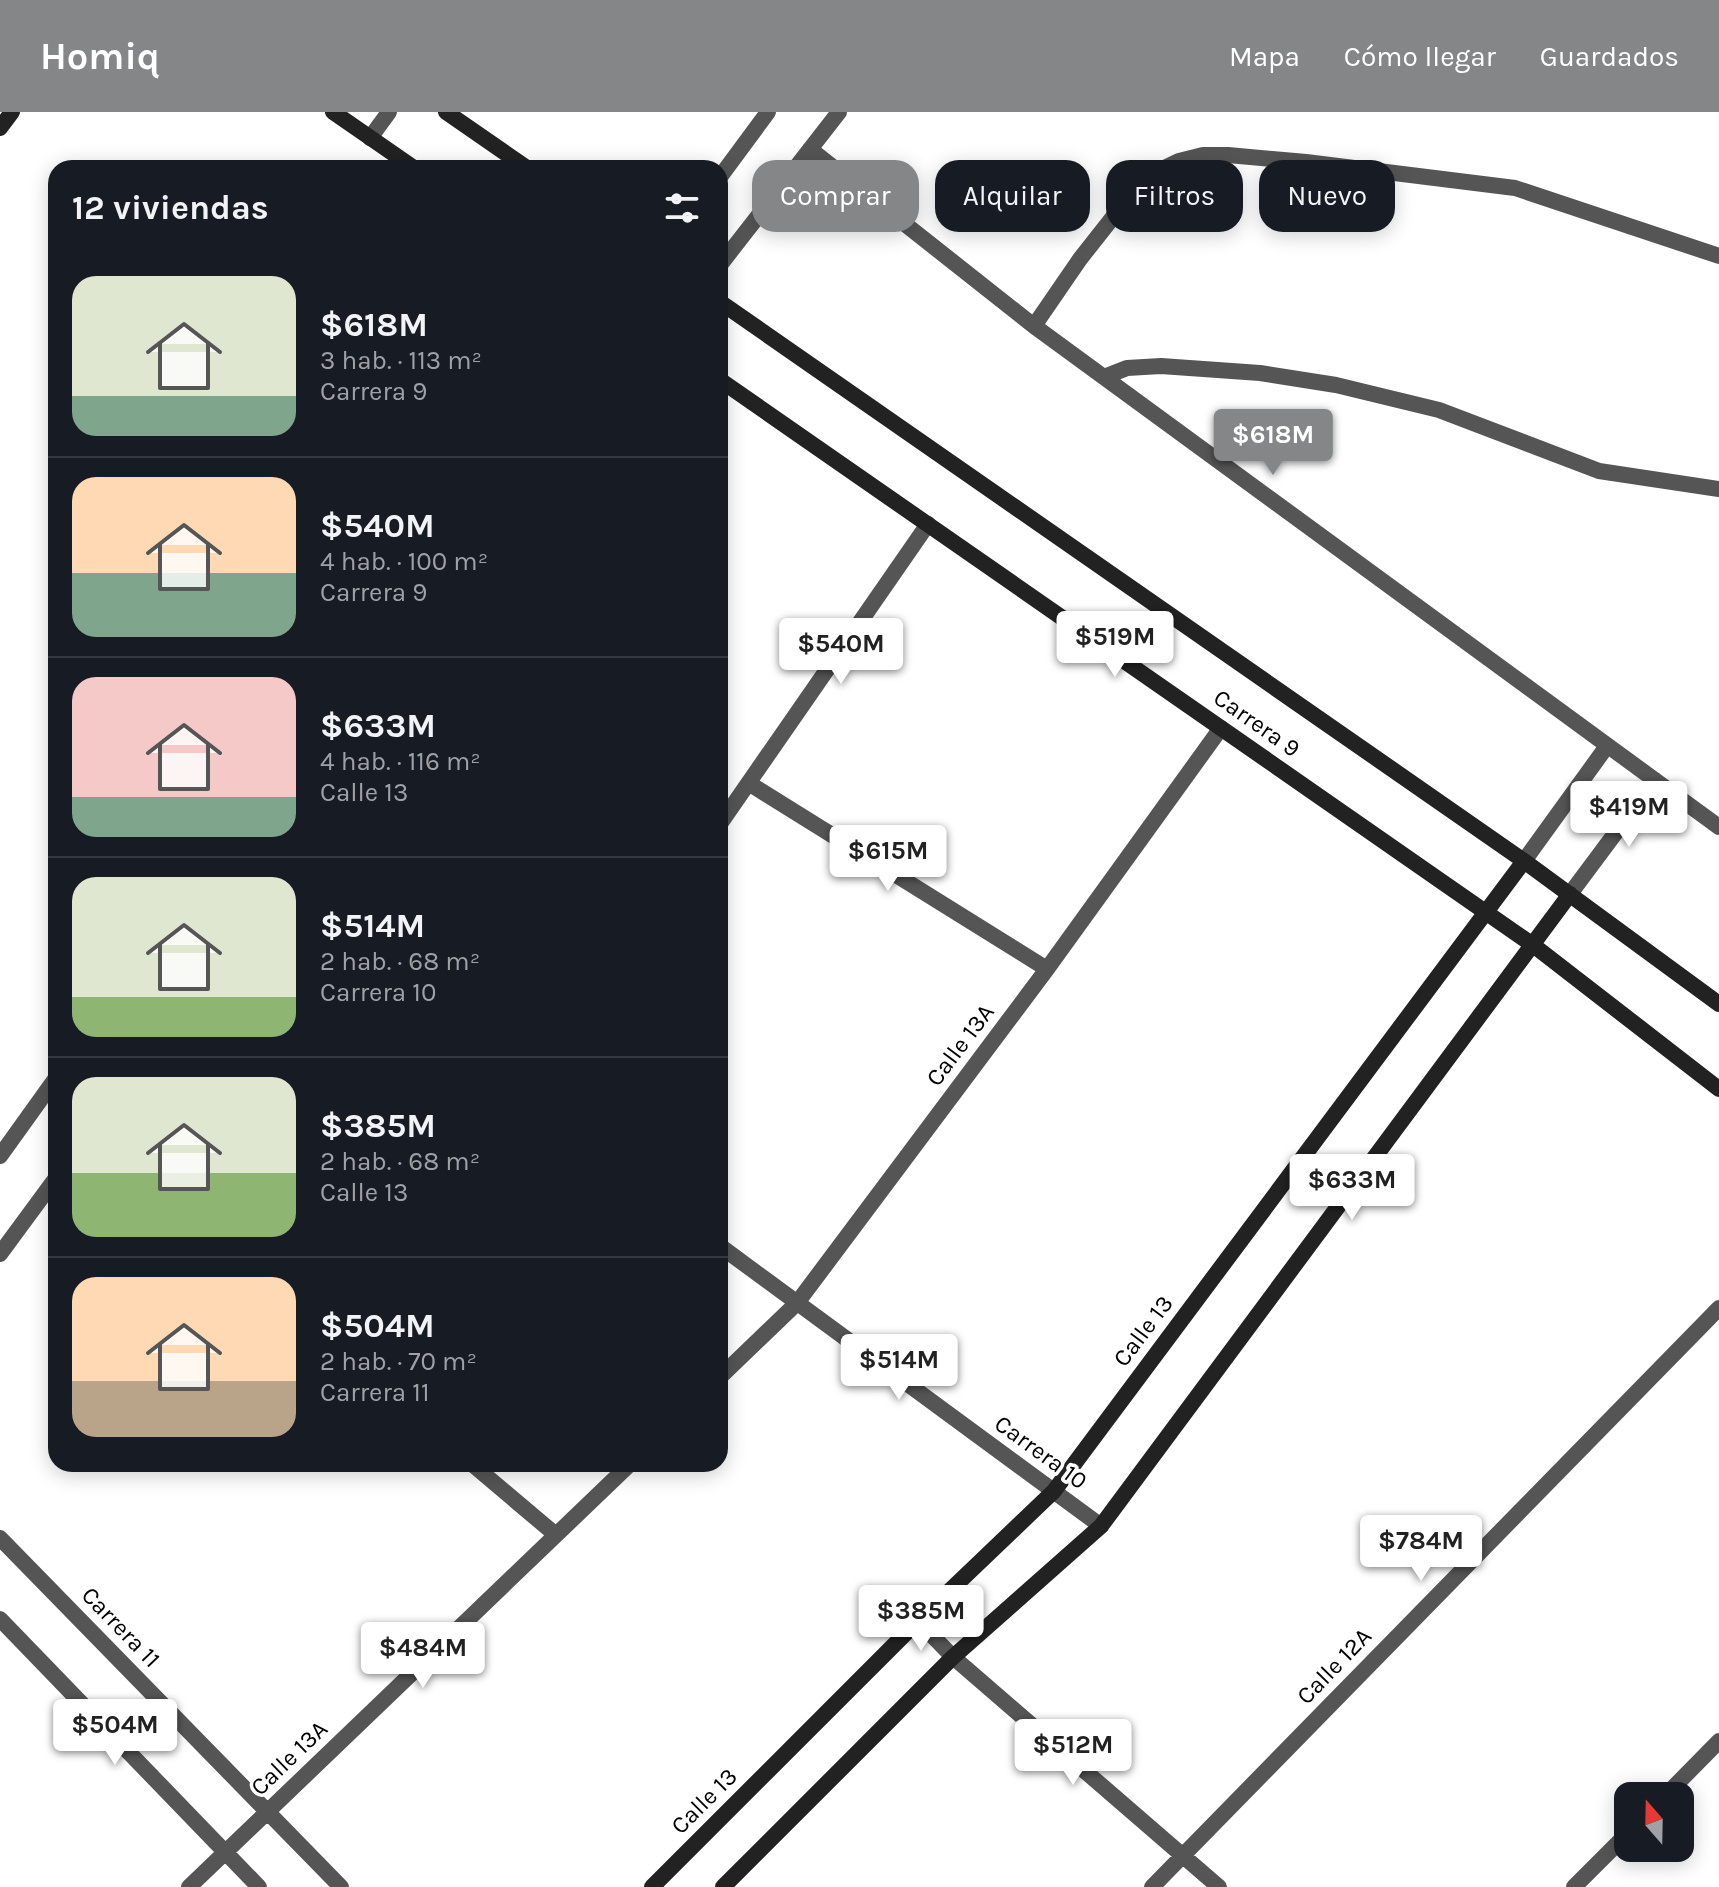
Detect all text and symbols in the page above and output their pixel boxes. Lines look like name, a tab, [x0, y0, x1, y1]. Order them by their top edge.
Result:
text: Homiq	[40, 34, 160, 79]
text: Mapa	[1229, 40, 1300, 73]
text: Cómo llegar	[1344, 40, 1496, 73]
text: Guardados	[1540, 40, 1679, 73]
chip: Comprar	[752, 160, 919, 232]
chip: Alquilar	[935, 160, 1090, 232]
chip: Filtros	[1106, 160, 1243, 232]
chip: Nuevo	[1259, 160, 1395, 232]
icon: filters	[660, 186, 704, 230]
text: 12 viviendas	[72, 188, 269, 228]
text: $618M	[320, 305, 428, 345]
icon: home	[136, 308, 232, 404]
text: 3 hab. · 113 m²	[320, 345, 482, 376]
text: Carrera 9	[320, 376, 427, 407]
pin: $618M	[1217, 409, 1329, 477]
text: $618M	[1232, 419, 1314, 450]
text: $540M	[320, 506, 435, 546]
icon: home	[136, 509, 232, 605]
text: 4 hab. · 100 m²	[320, 546, 488, 577]
text: Carrera 9	[320, 577, 427, 608]
pin: $519M	[1059, 611, 1171, 679]
pin: $540M	[785, 618, 897, 686]
text: $519M	[1075, 621, 1155, 652]
text: $540M	[797, 628, 885, 659]
street label: Carrera 9	[1208, 683, 1306, 763]
text: $633M	[320, 706, 436, 746]
icon: home	[136, 709, 232, 805]
text: 4 hab. · 116 m²	[320, 746, 481, 777]
text: Calle 13	[320, 777, 408, 808]
pin: $419M	[1573, 781, 1685, 849]
text: $419M	[1588, 791, 1670, 822]
pin: $615M	[832, 825, 944, 893]
text: $615M	[848, 835, 928, 866]
text: $514M	[320, 906, 425, 946]
icon: home	[136, 909, 232, 1005]
text: 2 hab. · 68 m²	[320, 946, 480, 977]
text: Carrera 10	[320, 977, 436, 1008]
street label: Calle 13A	[920, 998, 1000, 1091]
text: $385M	[320, 1106, 436, 1146]
icon: home	[136, 1109, 232, 1205]
text: 2 hab. · 68 m²	[320, 1146, 480, 1177]
pin: $633M	[1296, 1154, 1408, 1222]
text: $633M	[1308, 1164, 1396, 1195]
text: Calle 13	[320, 1177, 408, 1208]
street label: Calle 13	[1107, 1290, 1179, 1372]
text: $504M	[320, 1306, 435, 1346]
icon: home	[136, 1309, 232, 1405]
pin: $514M	[843, 1334, 955, 1402]
text: $514M	[859, 1344, 939, 1375]
text: 2 hab. · 70 m²	[320, 1346, 477, 1377]
text: Carrera 11	[320, 1377, 429, 1408]
street label: Carrera 10	[989, 1409, 1093, 1495]
pin: $784M	[1365, 1515, 1477, 1583]
text: $784M	[1378, 1525, 1464, 1556]
street label: Carrera 11	[76, 1581, 166, 1673]
pin: $385M	[865, 1585, 977, 1653]
text: $385M	[877, 1595, 965, 1626]
pin: $484M	[367, 1622, 479, 1690]
street label: Calle 12A	[1291, 1622, 1377, 1710]
text: $484M	[379, 1632, 467, 1663]
pin: $504M	[59, 1699, 171, 1767]
text: $504M	[71, 1709, 159, 1740]
street label: Calle 13A	[245, 1715, 333, 1801]
pin: $512M	[1017, 1719, 1129, 1787]
text: $512M	[1033, 1729, 1113, 1760]
street label: Calle 13	[665, 1762, 743, 1840]
north arrow	[1614, 1782, 1694, 1862]
map controls	[1614, 1782, 1694, 1862]

